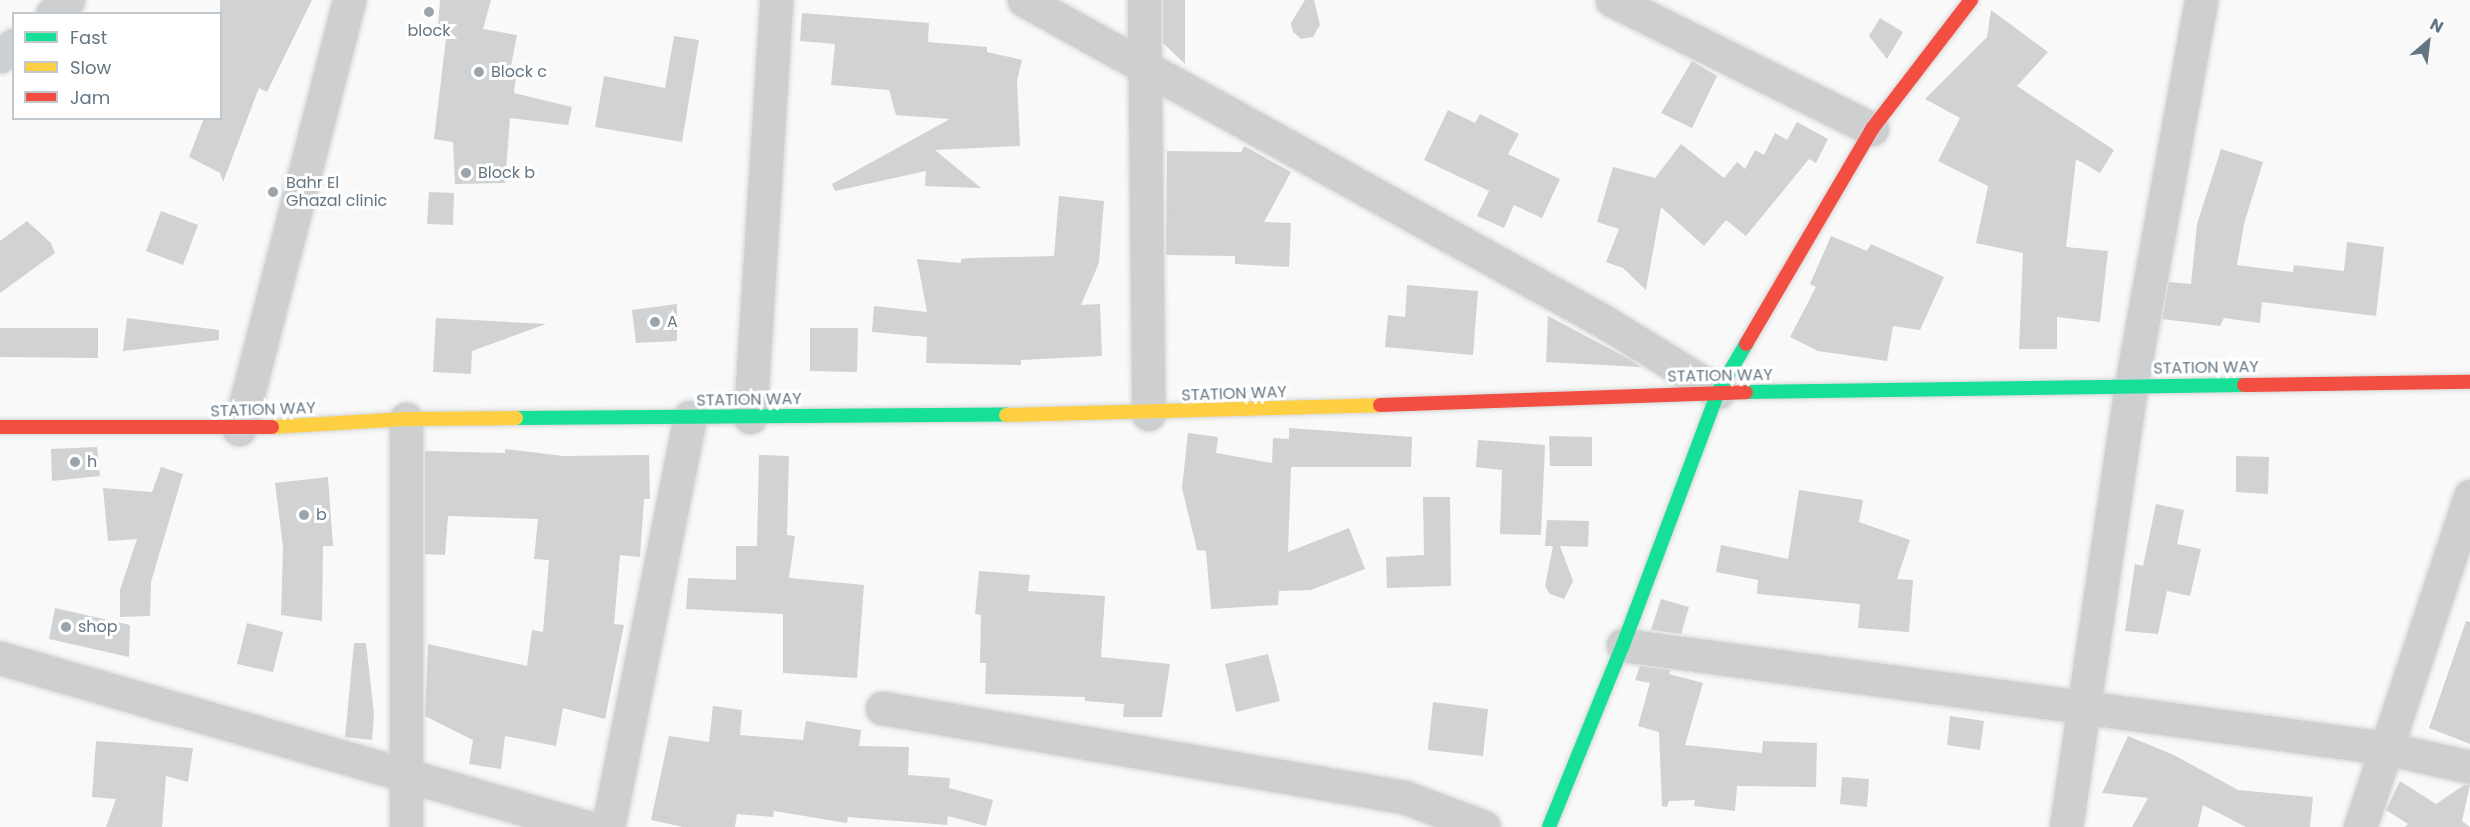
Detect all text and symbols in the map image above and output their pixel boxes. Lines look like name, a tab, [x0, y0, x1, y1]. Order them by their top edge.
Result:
marker: block	[422, 5, 436, 19]
legend	[12, 12, 222, 120]
north arrow	[2398, 12, 2458, 72]
text: N	[2426, 13, 2447, 39]
place label: block	[408, 21, 450, 41]
text: Fast	[70, 25, 107, 50]
text: Slow	[70, 55, 111, 80]
place label: Block c	[491, 62, 547, 82]
marker: Block c	[472, 65, 486, 79]
text: Jam	[70, 85, 110, 110]
place label: Block b	[478, 163, 535, 183]
marker: Block b	[459, 166, 473, 180]
place label: Bahr El Ghazal clinic	[286, 173, 387, 211]
marker: Bahr El Ghazal clinic	[264, 183, 282, 201]
place label: A	[667, 312, 678, 332]
marker: A	[648, 315, 662, 329]
street label: STATION WAY	[2153, 357, 2259, 379]
street label: STATION WAY	[1667, 365, 1773, 387]
street label: STATION WAY	[1181, 383, 1287, 405]
street label: STATION WAY	[696, 389, 802, 411]
street label: STATION WAY	[210, 399, 316, 421]
place label: h	[87, 452, 97, 472]
marker: h	[68, 455, 82, 469]
place label: b	[316, 505, 327, 525]
marker: b	[297, 508, 311, 522]
place label: shop	[78, 617, 118, 637]
marker: shop	[59, 620, 73, 634]

